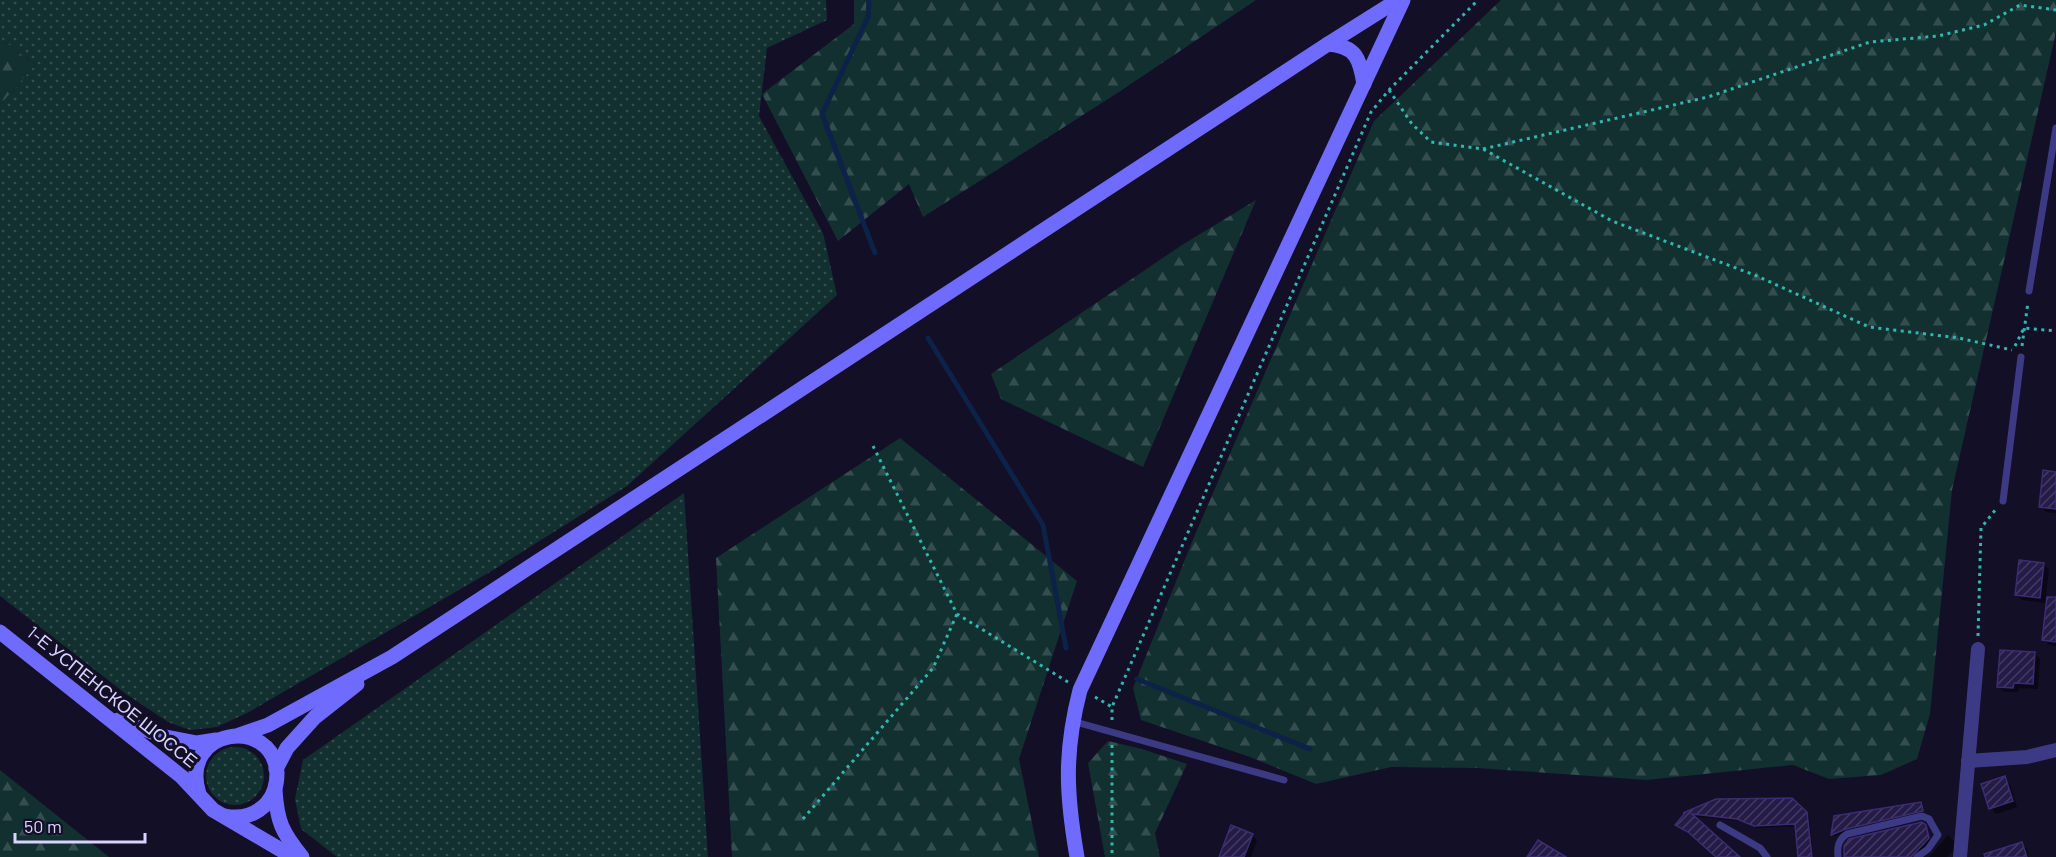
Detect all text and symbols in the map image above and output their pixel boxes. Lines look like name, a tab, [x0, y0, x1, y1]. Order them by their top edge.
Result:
street label: 1-Е УСПЕНСКОЕ ШОССЕ	[23, 621, 202, 772]
scale bar	[15, 806, 146, 844]
text: 50 m	[24, 815, 62, 837]

